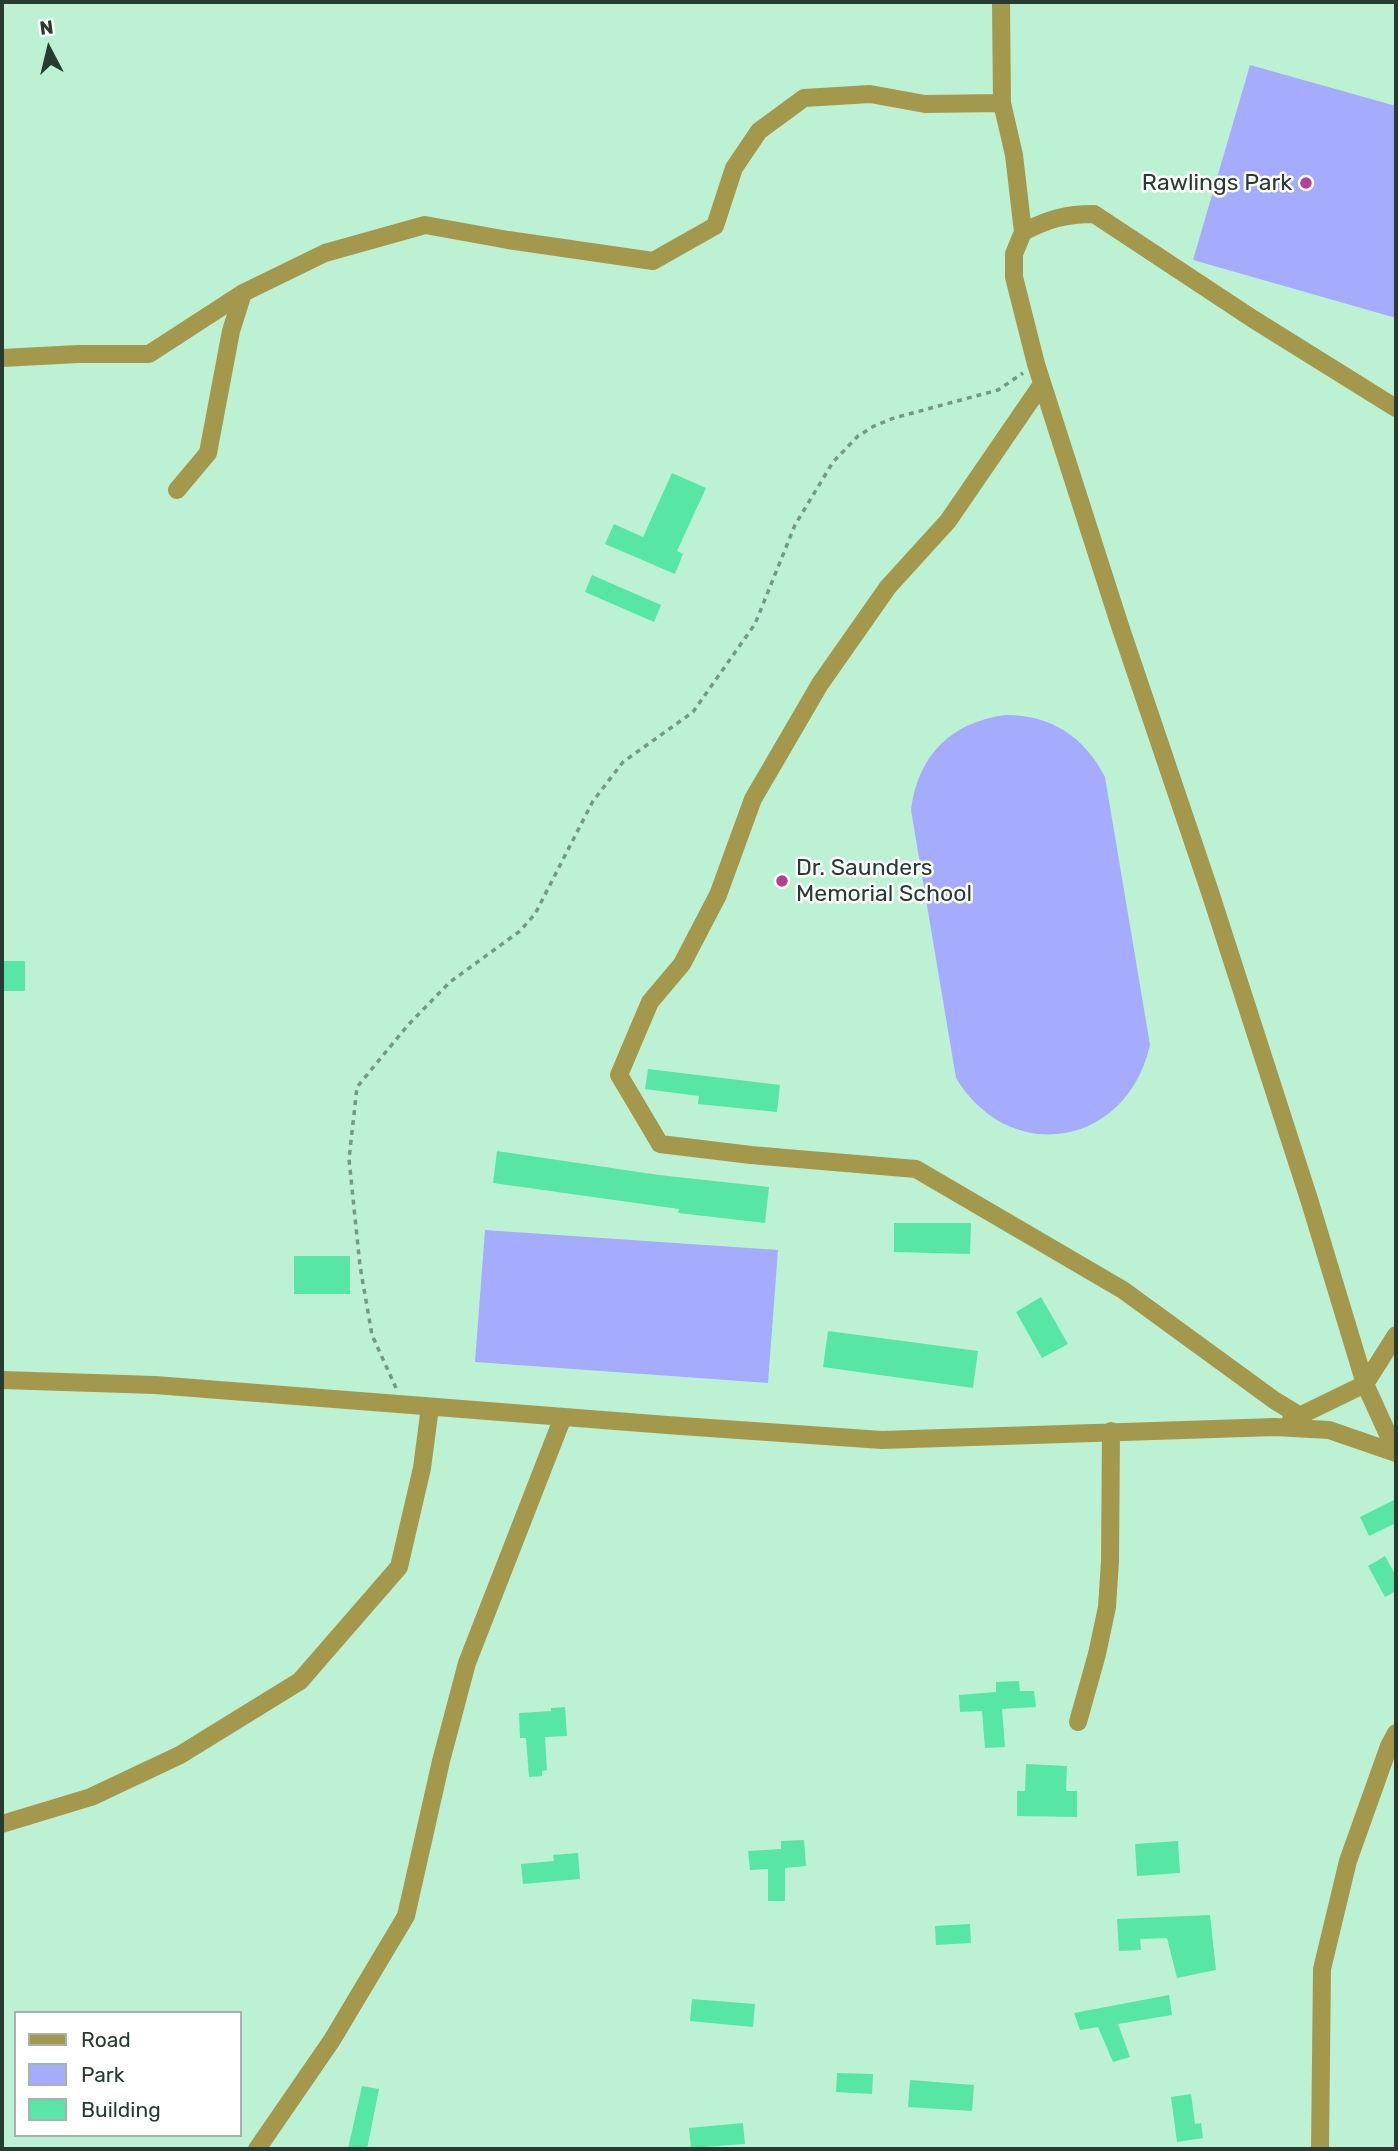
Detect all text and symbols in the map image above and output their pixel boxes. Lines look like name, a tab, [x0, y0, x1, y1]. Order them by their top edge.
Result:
north arrow	[14, 14, 84, 84]
text: N	[38, 15, 55, 40]
place label: Rawlings Park	[1142, 169, 1292, 197]
marker: Rawlings Park	[1298, 175, 1314, 191]
place label: Dr. Saunders Memorial School	[796, 854, 972, 908]
marker: Dr. Saunders Memorial School	[774, 873, 790, 889]
legend	[14, 2011, 242, 2137]
text: Road	[81, 2027, 131, 2052]
text: Park	[81, 2062, 125, 2087]
text: Building	[81, 2097, 161, 2122]

